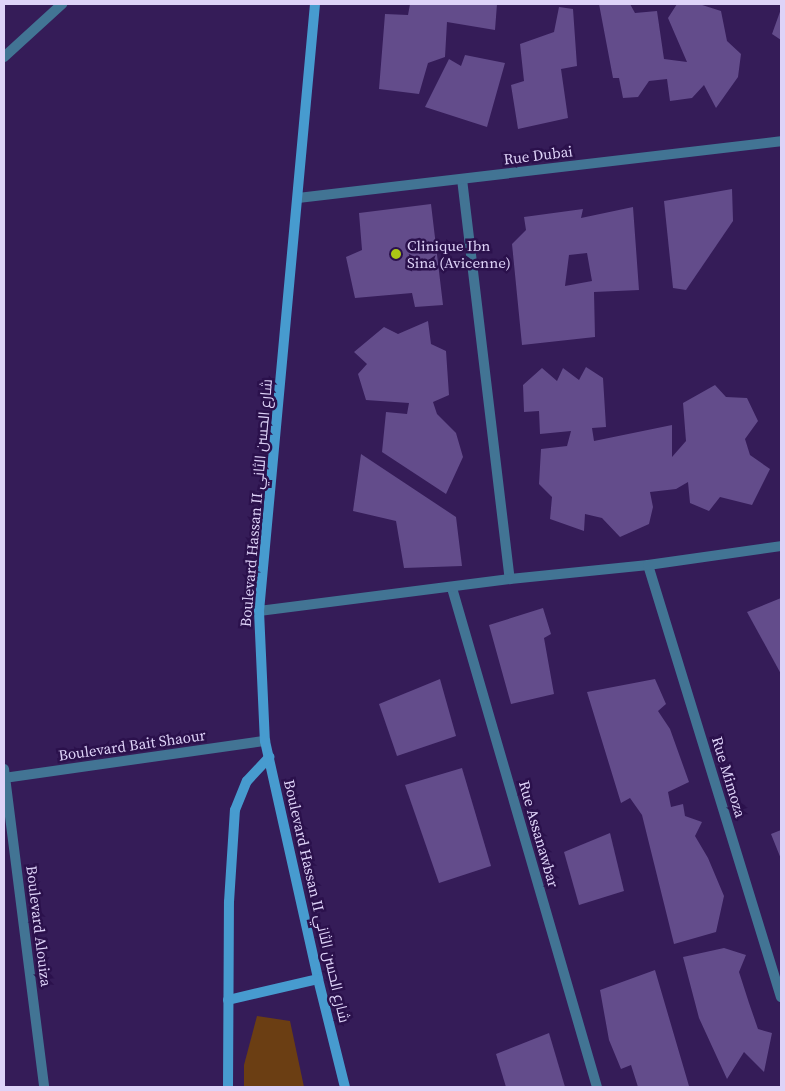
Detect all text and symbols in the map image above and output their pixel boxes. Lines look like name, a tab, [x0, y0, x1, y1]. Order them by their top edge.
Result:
street label: Rue Dubai	[502, 142, 574, 168]
place label: Clinique Ibn Sina (Avicenne)	[407, 236, 511, 271]
marker: Clinique Ibn Sina (Avicenne)	[389, 247, 403, 261]
street label: Boulevard Hassan II شارع الحسن الثاني	[236, 378, 276, 628]
street label: Boulevard Bait Shaour	[57, 726, 207, 764]
street label: Rue Mimoza	[708, 734, 750, 820]
street label: Boulevard Hassan II شارع الحسن الثاني	[280, 778, 354, 1024]
street label: Rue Assanawbar	[515, 779, 563, 889]
street label: Boulevard Alouiza	[23, 865, 55, 987]

